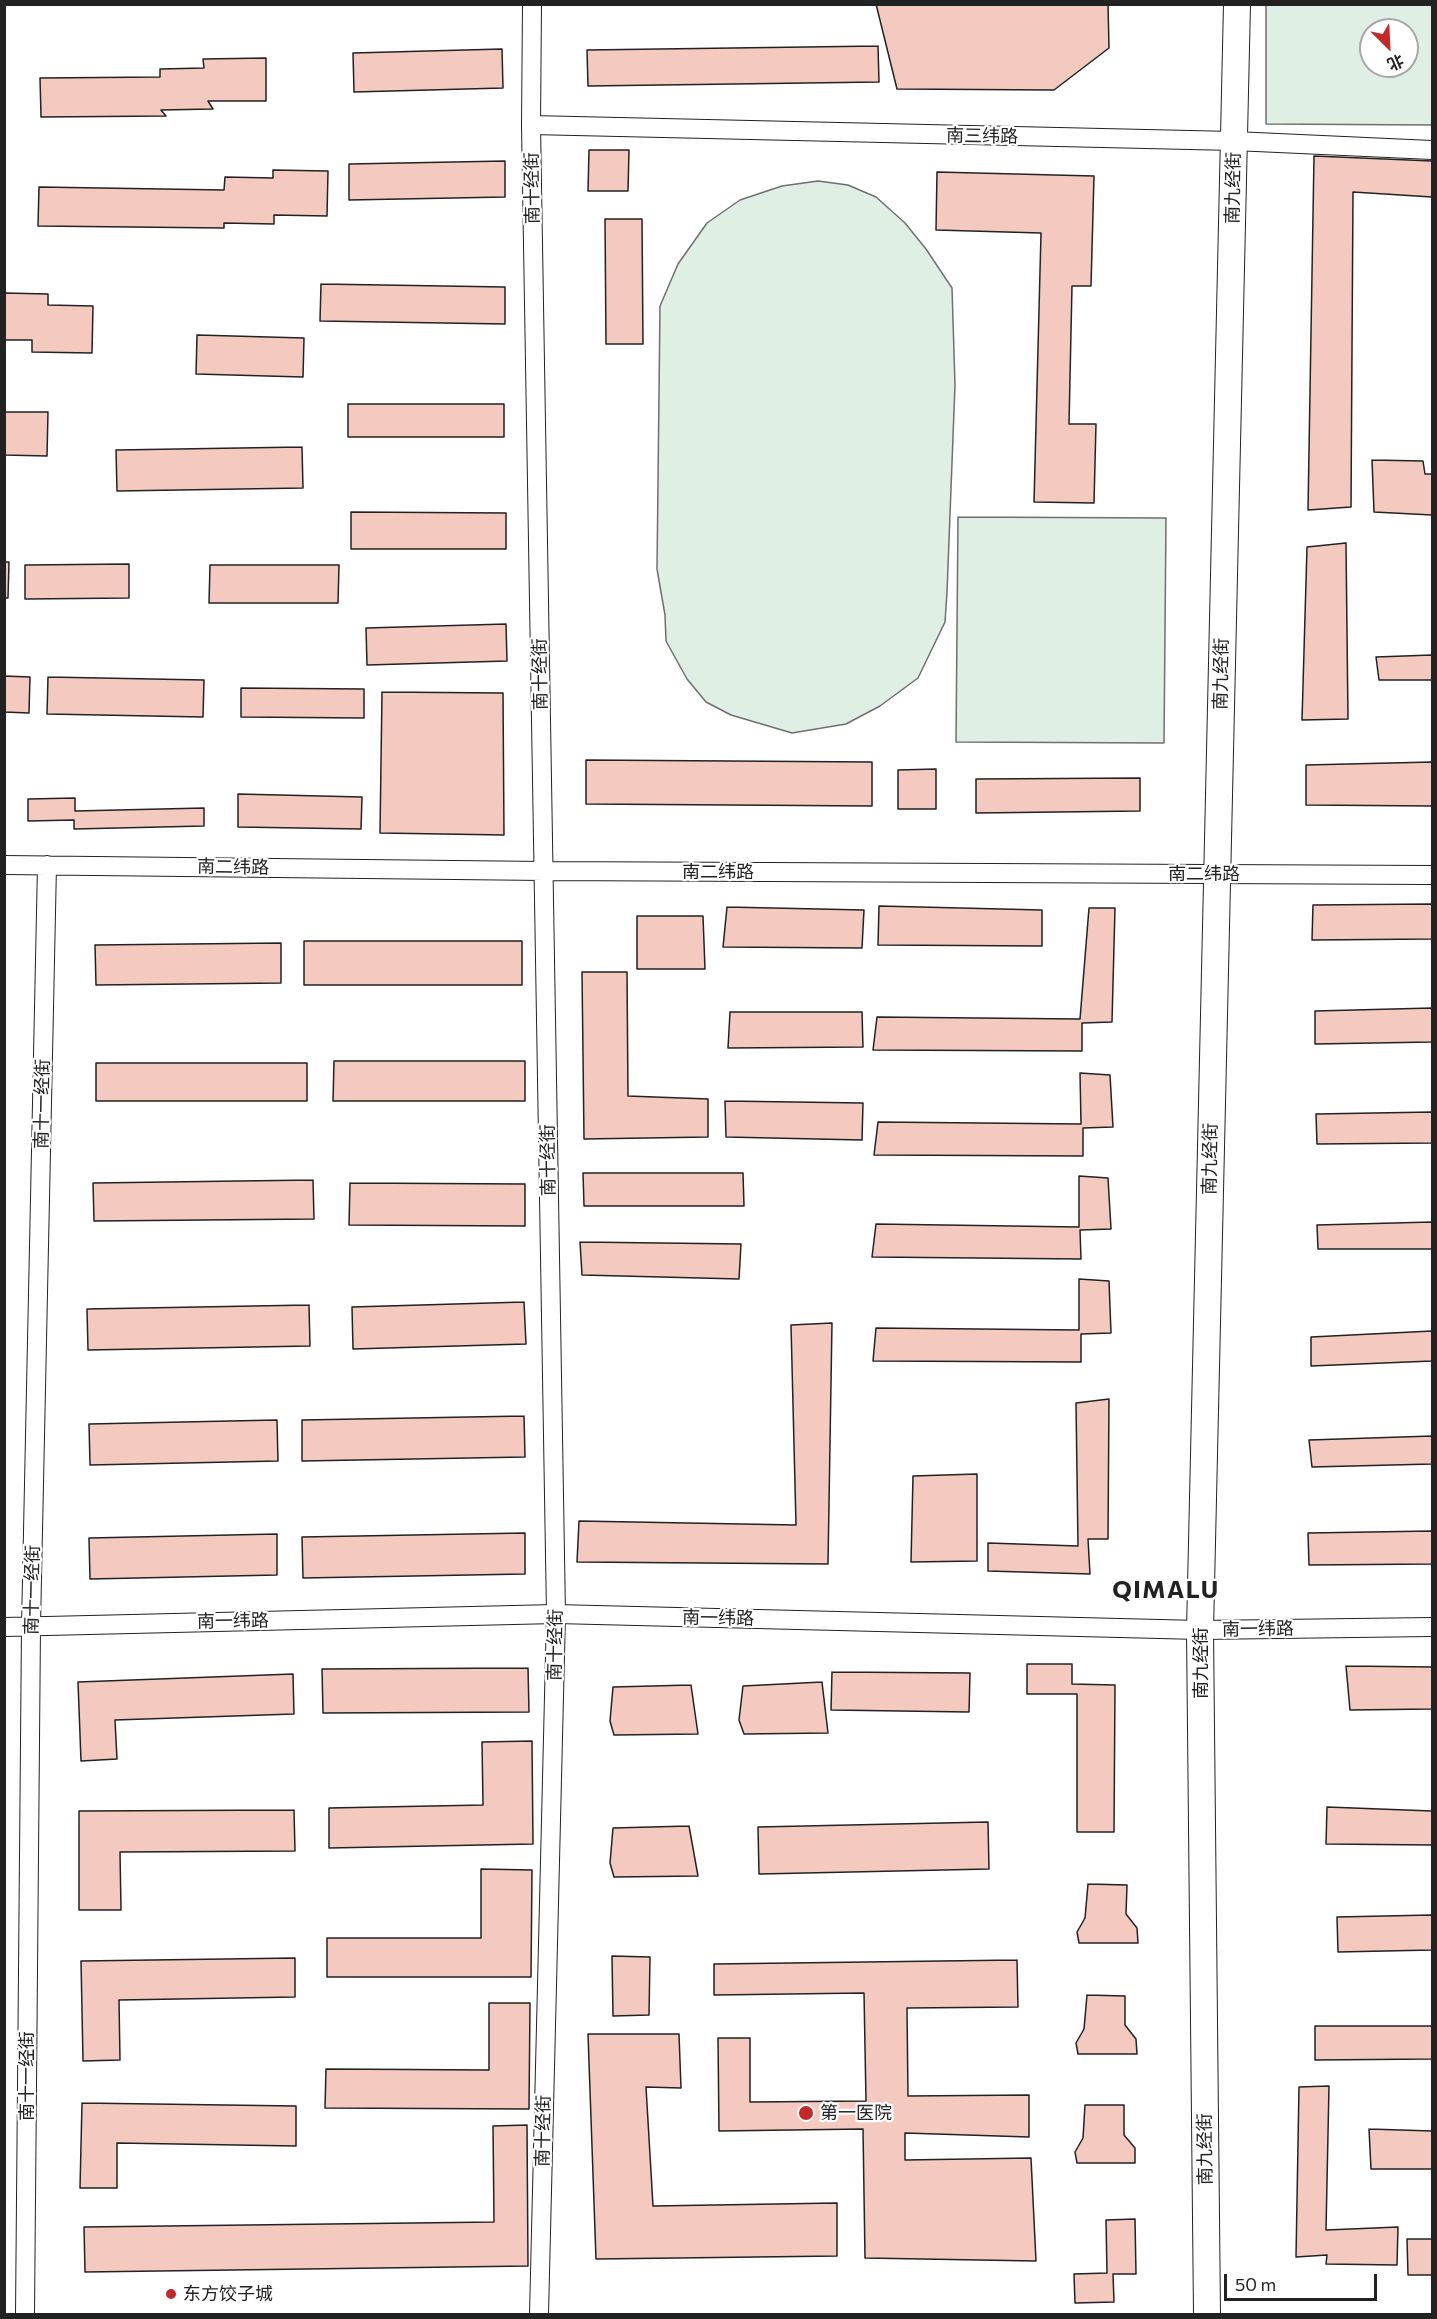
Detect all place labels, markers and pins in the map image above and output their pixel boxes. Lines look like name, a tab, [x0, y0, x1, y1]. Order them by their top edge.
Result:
place label: 第一医院	[820, 2102, 892, 2124]
marker: 第一医院	[797, 2104, 815, 2122]
place label: 东方饺子城	[183, 2283, 273, 2305]
marker: 东方饺子城	[164, 2287, 178, 2301]

